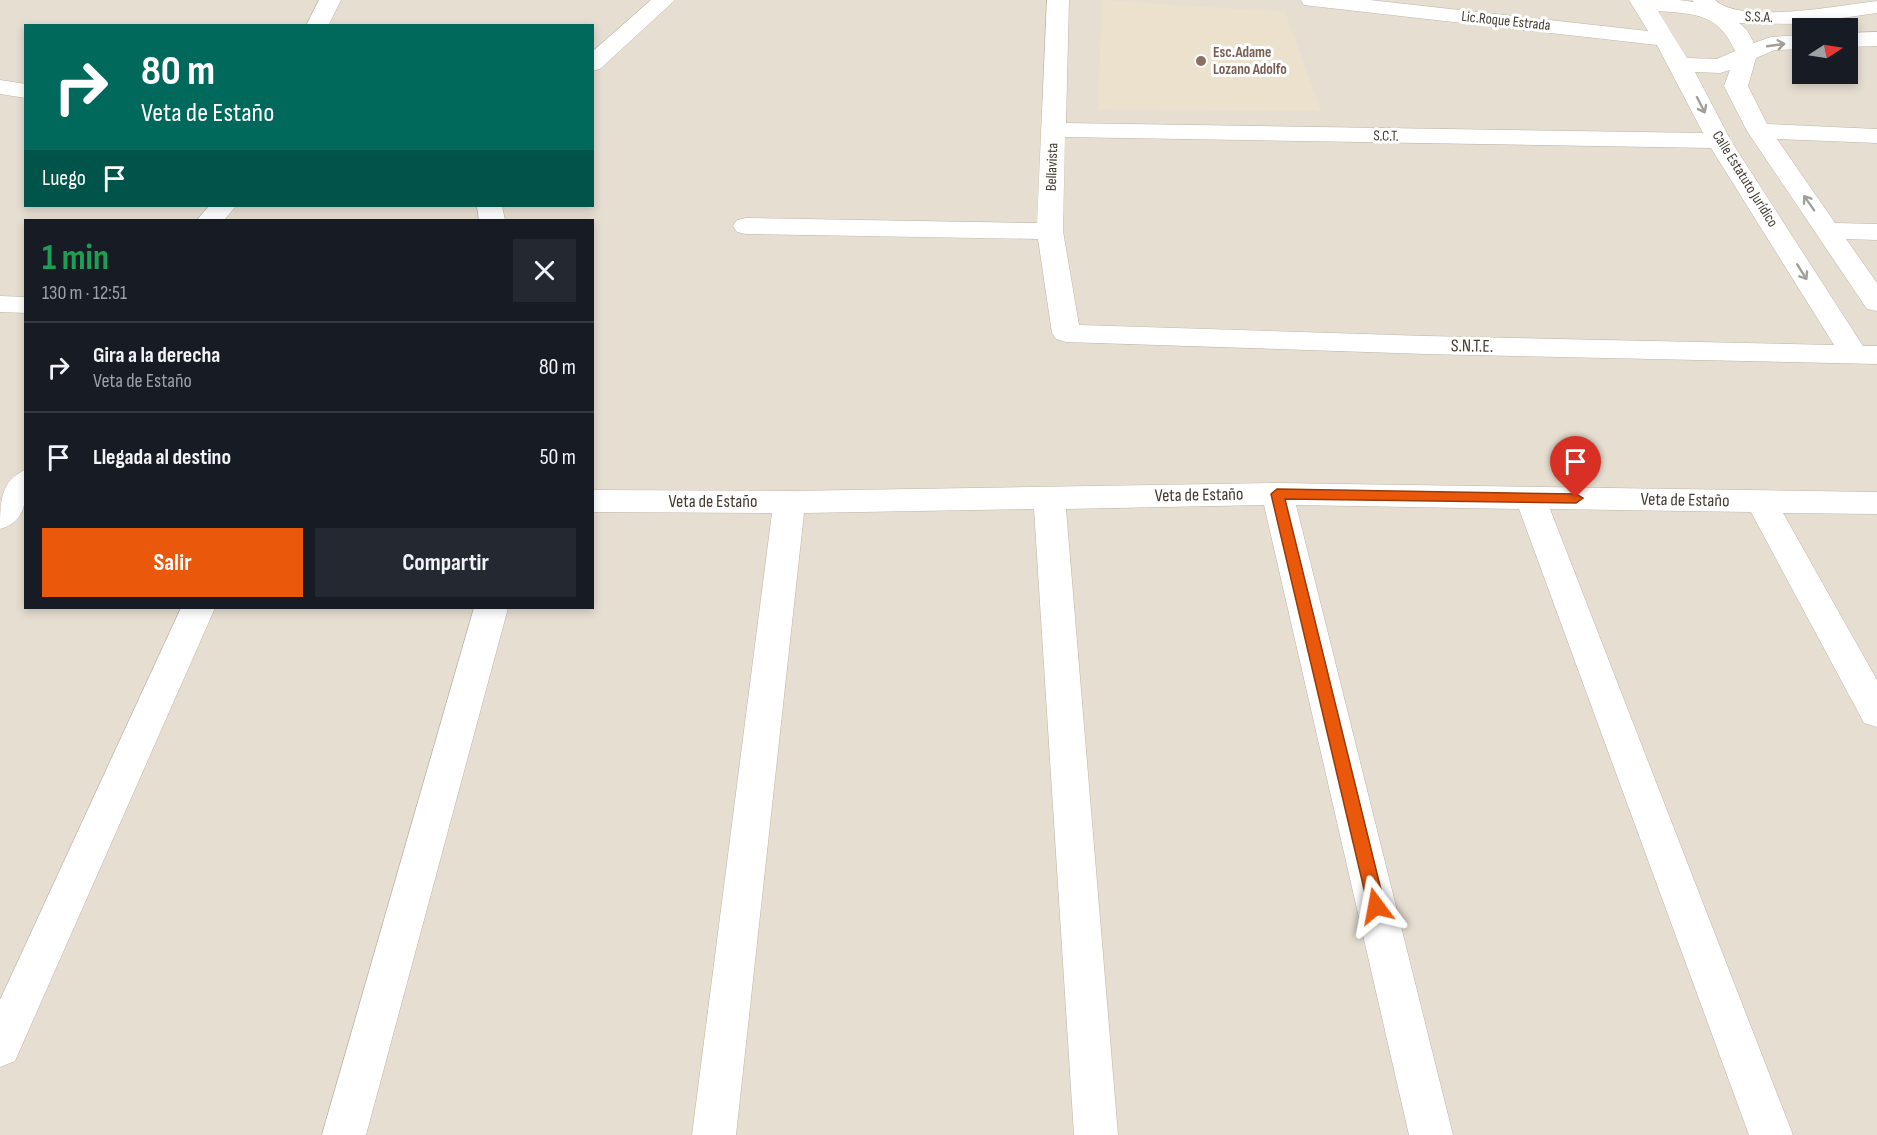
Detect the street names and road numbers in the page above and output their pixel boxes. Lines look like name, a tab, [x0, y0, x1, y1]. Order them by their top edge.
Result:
street label: Lic.Roque Estrada	[1461, 7, 1552, 35]
street label: S.S.A.	[1745, 7, 1773, 27]
street label: S.C.T.	[1373, 126, 1399, 146]
street label: Calle Estatuto Jurídico	[1708, 127, 1782, 231]
street label: Bellavista	[1042, 142, 1062, 191]
street label: S.N.T.E.	[1451, 335, 1493, 357]
street label: Veta de Estaño	[1154, 484, 1244, 506]
street label: Veta de Estaño	[1640, 489, 1730, 511]
street label: Veta de Estaño	[669, 491, 757, 512]

